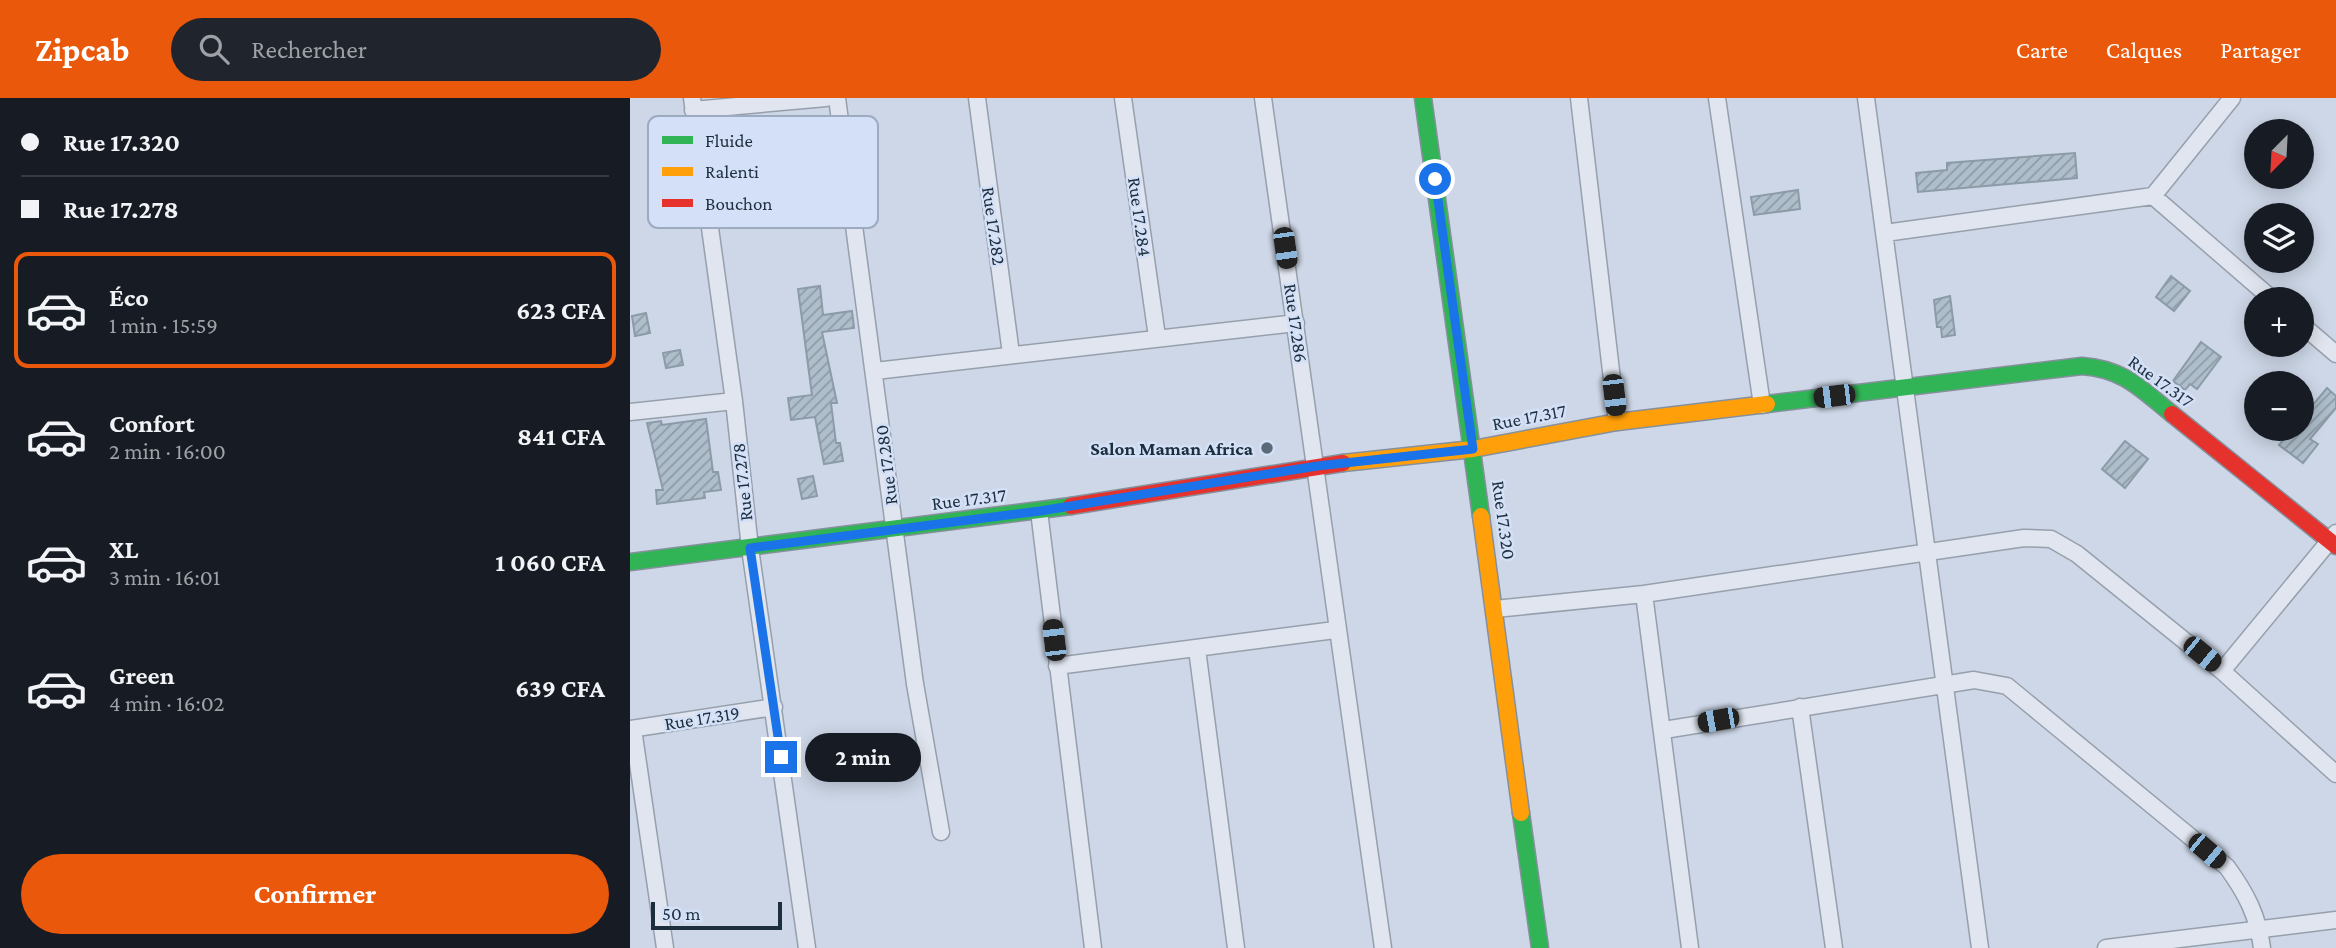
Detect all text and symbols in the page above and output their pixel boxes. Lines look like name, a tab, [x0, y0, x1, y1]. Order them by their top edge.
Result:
search box	[171, 18, 661, 81]
icon: search	[195, 30, 233, 68]
text: Zipcab	[35, 31, 129, 68]
text: Rechercher	[251, 35, 367, 64]
text: Carte	[2016, 36, 2068, 63]
text: Calques	[2106, 36, 2182, 63]
text: Partager	[2220, 36, 2301, 63]
legend	[648, 116, 878, 228]
north arrow	[2244, 119, 2314, 189]
map controls	[2244, 119, 2314, 441]
text: Rue 17.320	[63, 128, 180, 157]
text: Fluide	[705, 130, 753, 151]
text: Ralenti	[705, 161, 759, 182]
route start	[1419, 163, 1451, 195]
street label: Rue 17.284	[1124, 176, 1156, 258]
street label: Rue 17.282	[978, 185, 1010, 267]
text: Bouchon	[705, 193, 773, 214]
text: Rue 17.278	[63, 195, 179, 224]
button: layers	[2244, 203, 2314, 273]
car	[1272, 226, 1299, 270]
icon: car	[25, 279, 88, 342]
street label: Rue 17.286	[1280, 282, 1312, 364]
text: Éco	[109, 283, 149, 312]
button: +	[2244, 287, 2314, 357]
text: 623 CFA	[516, 296, 605, 325]
text: 1 min · 15:59	[109, 312, 218, 338]
street label: Rue 17.317	[2125, 350, 2198, 412]
button: −	[2244, 371, 2314, 441]
car	[1602, 373, 1627, 417]
car	[1812, 383, 1857, 409]
street label: Rue 17.317	[1490, 399, 1568, 434]
icon: car	[25, 405, 88, 468]
text: Confort	[109, 409, 195, 438]
text: 841 CFA	[517, 422, 605, 451]
street label: Rue 17.280	[871, 424, 901, 506]
text: 2 min · 16:00	[109, 438, 226, 464]
place label: Salon Maman Africa	[1090, 438, 1254, 459]
marker: Salon Maman Africa	[1259, 440, 1275, 456]
street label: Rue 17.278	[727, 442, 757, 522]
street label: Rue 17.320	[1488, 479, 1520, 561]
street label: Rue 17.317	[931, 484, 1008, 514]
icon: car	[25, 531, 88, 594]
text: XL	[109, 535, 138, 564]
text: 1 060 CFA	[495, 548, 605, 577]
text: 3 min · 16:01	[109, 564, 220, 590]
car	[1042, 618, 1067, 662]
car	[2180, 633, 2225, 675]
icon: car	[25, 657, 88, 720]
text: Green	[109, 661, 175, 690]
text: 639 CFA	[515, 674, 605, 703]
text: 4 min · 16:02	[109, 690, 224, 716]
street label: Rue 17.319	[663, 702, 741, 734]
car	[1696, 706, 1741, 734]
callout: 2 min	[806, 732, 921, 782]
route end	[765, 741, 797, 773]
text: 2 min	[835, 744, 891, 770]
car	[2185, 829, 2230, 873]
button: Confirmer	[21, 854, 609, 934]
scale bar	[651, 899, 782, 931]
text: 50 m	[662, 903, 701, 924]

